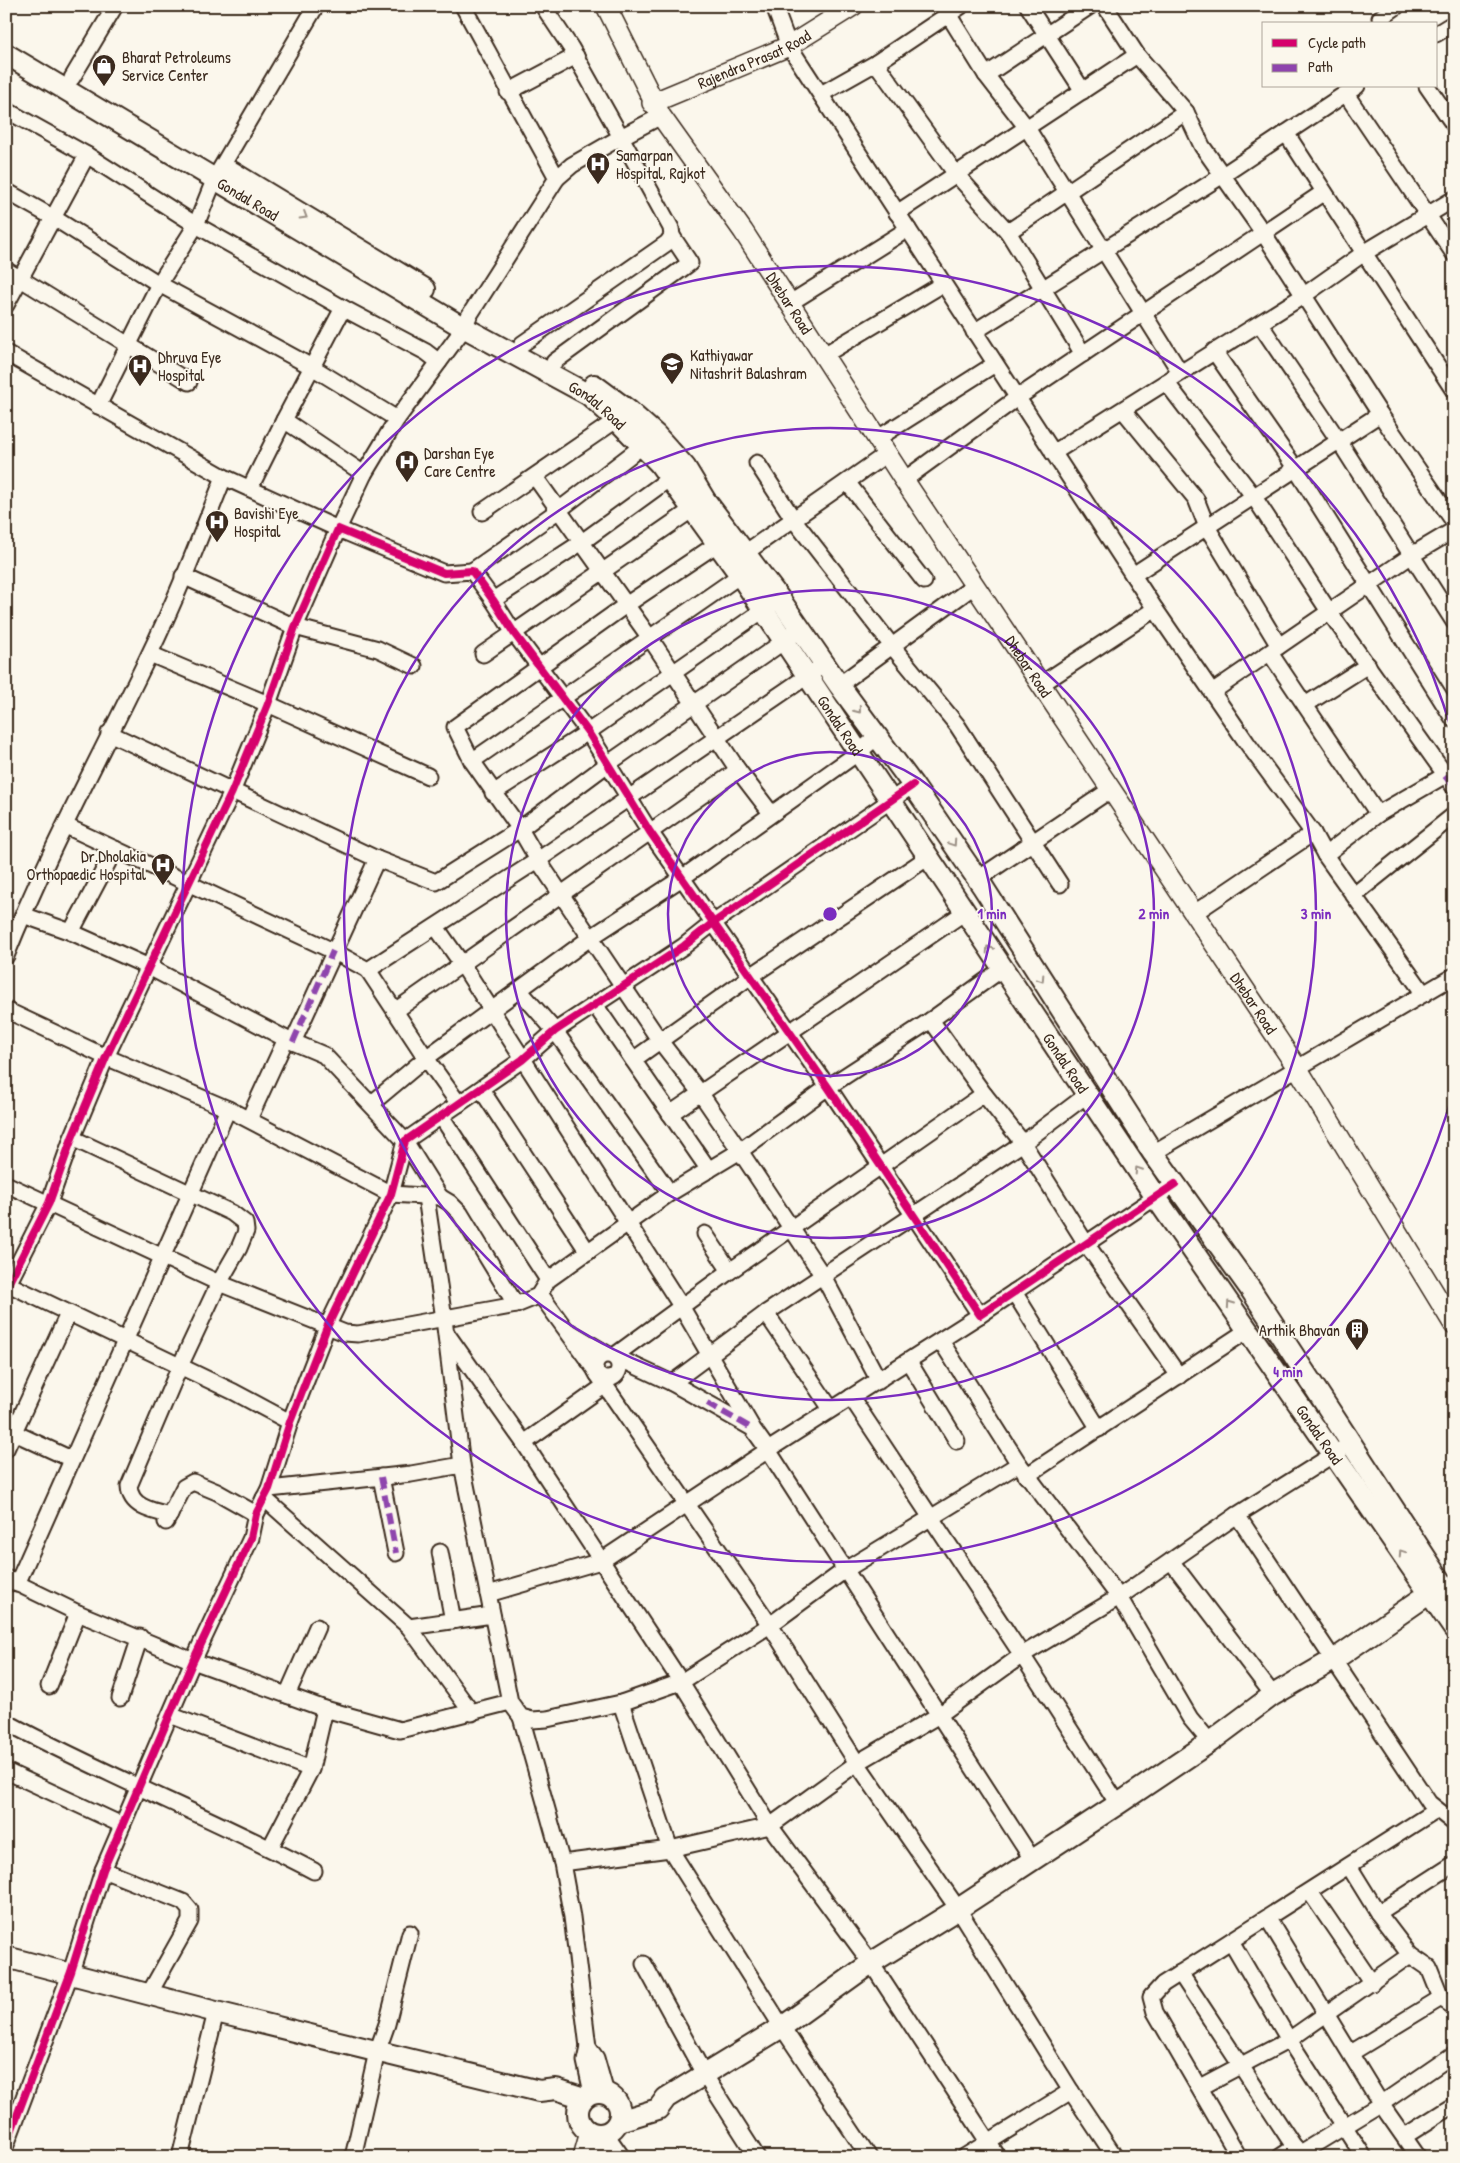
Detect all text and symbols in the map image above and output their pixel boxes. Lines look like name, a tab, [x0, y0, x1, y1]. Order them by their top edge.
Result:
legend	[1262, 22, 1438, 88]
street label: Rajendra Prasat Road	[694, 24, 815, 94]
text: Cycle path	[1308, 32, 1366, 53]
place label: Bharat Petroleums Service Center	[122, 46, 231, 86]
shop icon: Bharat Petroleums Service Center	[91, 53, 117, 87]
text: Path	[1308, 56, 1333, 77]
place label: Samarpan Hospital, Rajkot	[616, 144, 706, 184]
hospital icon: Samarpan Hospital, Rajkot	[585, 151, 611, 185]
street label: Gondal Road	[213, 172, 283, 226]
one-way arrow	[299, 209, 308, 219]
street label: Dhebar Road	[761, 268, 818, 338]
place label: Kathiyawar Nitashrit Balashram	[690, 344, 807, 384]
place label: Dhruva Eye Hospital	[158, 346, 222, 386]
school or university icon: Kathiyawar Nitashrit Balashram	[659, 351, 685, 385]
hospital icon: Dhruva Eye Hospital	[127, 353, 153, 387]
street label: Gondal Road	[565, 375, 631, 434]
place label: Darshan Eye Care Centre	[424, 442, 496, 482]
hospital icon: Darshan Eye Care Centre	[394, 449, 420, 483]
place label: Bavishi Eye Hospital	[234, 502, 299, 542]
hospital icon: Bavishi Eye Hospital	[204, 509, 230, 543]
street label: Dhebar Road	[1000, 631, 1057, 701]
street label: Gondal Road	[812, 691, 868, 760]
one-way arrow	[853, 705, 862, 714]
one-way arrow	[947, 837, 956, 846]
place label: Dr.Dholakia Orthopaedic Hospital	[27, 845, 147, 885]
hospital icon: Dr.Dholakia Orthopaedic Hospital	[150, 852, 176, 886]
text: 1 min	[977, 903, 1007, 924]
text: 2 min	[1139, 903, 1170, 924]
text: 3 min	[1301, 903, 1331, 924]
centre of rings	[821, 905, 839, 923]
one-way arrow	[985, 945, 995, 954]
street label: Dhebar Road	[1225, 968, 1282, 1038]
one-way arrow	[1035, 973, 1044, 983]
street label: Gondal Road	[1038, 1028, 1094, 1097]
one-way arrow	[1135, 1167, 1144, 1176]
one-way arrow	[1227, 1301, 1236, 1310]
building icon: Arthik Bhavan	[1344, 1317, 1370, 1351]
place label: Arthik Bhavan	[1259, 1319, 1340, 1341]
text: 4 min	[1273, 1361, 1303, 1382]
street label: Gondal Road	[1291, 1400, 1348, 1469]
one-way arrow	[1399, 1549, 1408, 1559]

